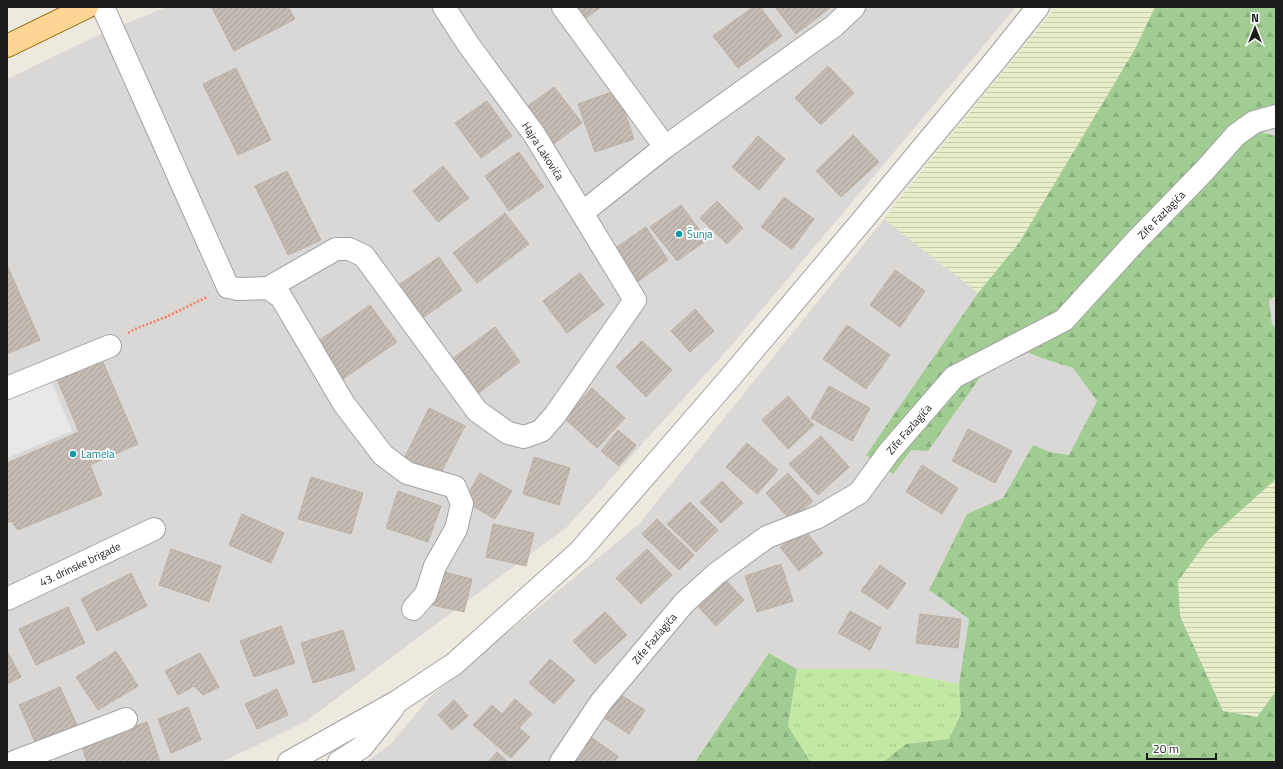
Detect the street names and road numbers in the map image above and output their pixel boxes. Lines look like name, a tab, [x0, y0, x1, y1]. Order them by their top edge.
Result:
street label: Hajra Lakovića	[518, 119, 568, 184]
street label: Zife Fazlagića	[1134, 187, 1189, 243]
street label: Zife Fazlagića	[882, 400, 936, 458]
street label: 43. drinske brigade	[37, 538, 124, 590]
street label: Zife Fazlagića	[628, 609, 681, 667]

